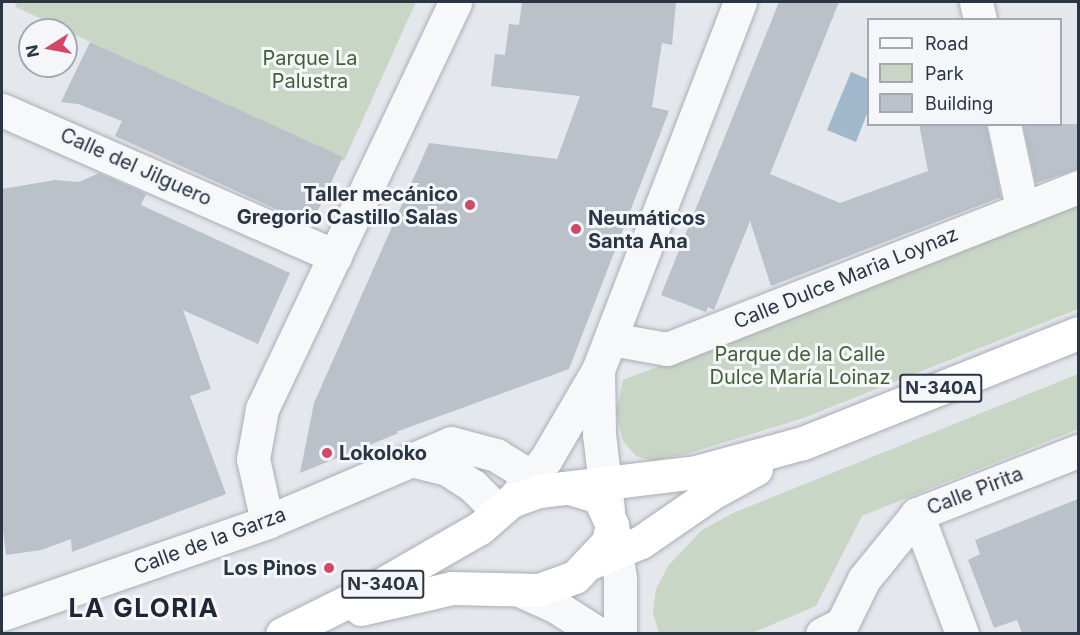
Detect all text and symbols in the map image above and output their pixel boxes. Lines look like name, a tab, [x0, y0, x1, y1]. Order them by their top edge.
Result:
north arrow	[18, 18, 78, 78]
legend	[867, 18, 1062, 126]
text: Road	[925, 33, 968, 54]
text: N	[21, 43, 43, 59]
park label: Parque La Palustra	[262, 46, 358, 93]
text: Park	[925, 63, 964, 84]
text: Building	[925, 93, 993, 114]
street label: Calle del Jilguero	[57, 123, 215, 211]
place label: Taller mecánico Gregorio Castillo Salas	[237, 182, 458, 229]
marker: Taller mecánico Gregorio Castillo Salas	[463, 198, 477, 212]
place label: Neumáticos Santa Ana	[588, 206, 705, 253]
marker: Neumáticos Santa Ana	[569, 222, 583, 236]
street label: Calle Dulce Maria Loynaz	[730, 222, 962, 334]
park label: Parque de la Calle Dulce María Loinaz	[710, 342, 890, 389]
road number: N-340A	[899, 373, 983, 403]
place label: Lokoloko	[339, 441, 427, 465]
marker: Lokoloko	[320, 446, 334, 460]
street label: Calle Pirita	[924, 462, 1026, 520]
street label: Calle de la Garza	[131, 502, 289, 580]
place label: Los Pinos	[223, 556, 317, 580]
marker: Los Pinos	[322, 561, 336, 575]
road number: N-340A	[341, 569, 425, 599]
district label: LA GLORIA	[68, 592, 220, 624]

